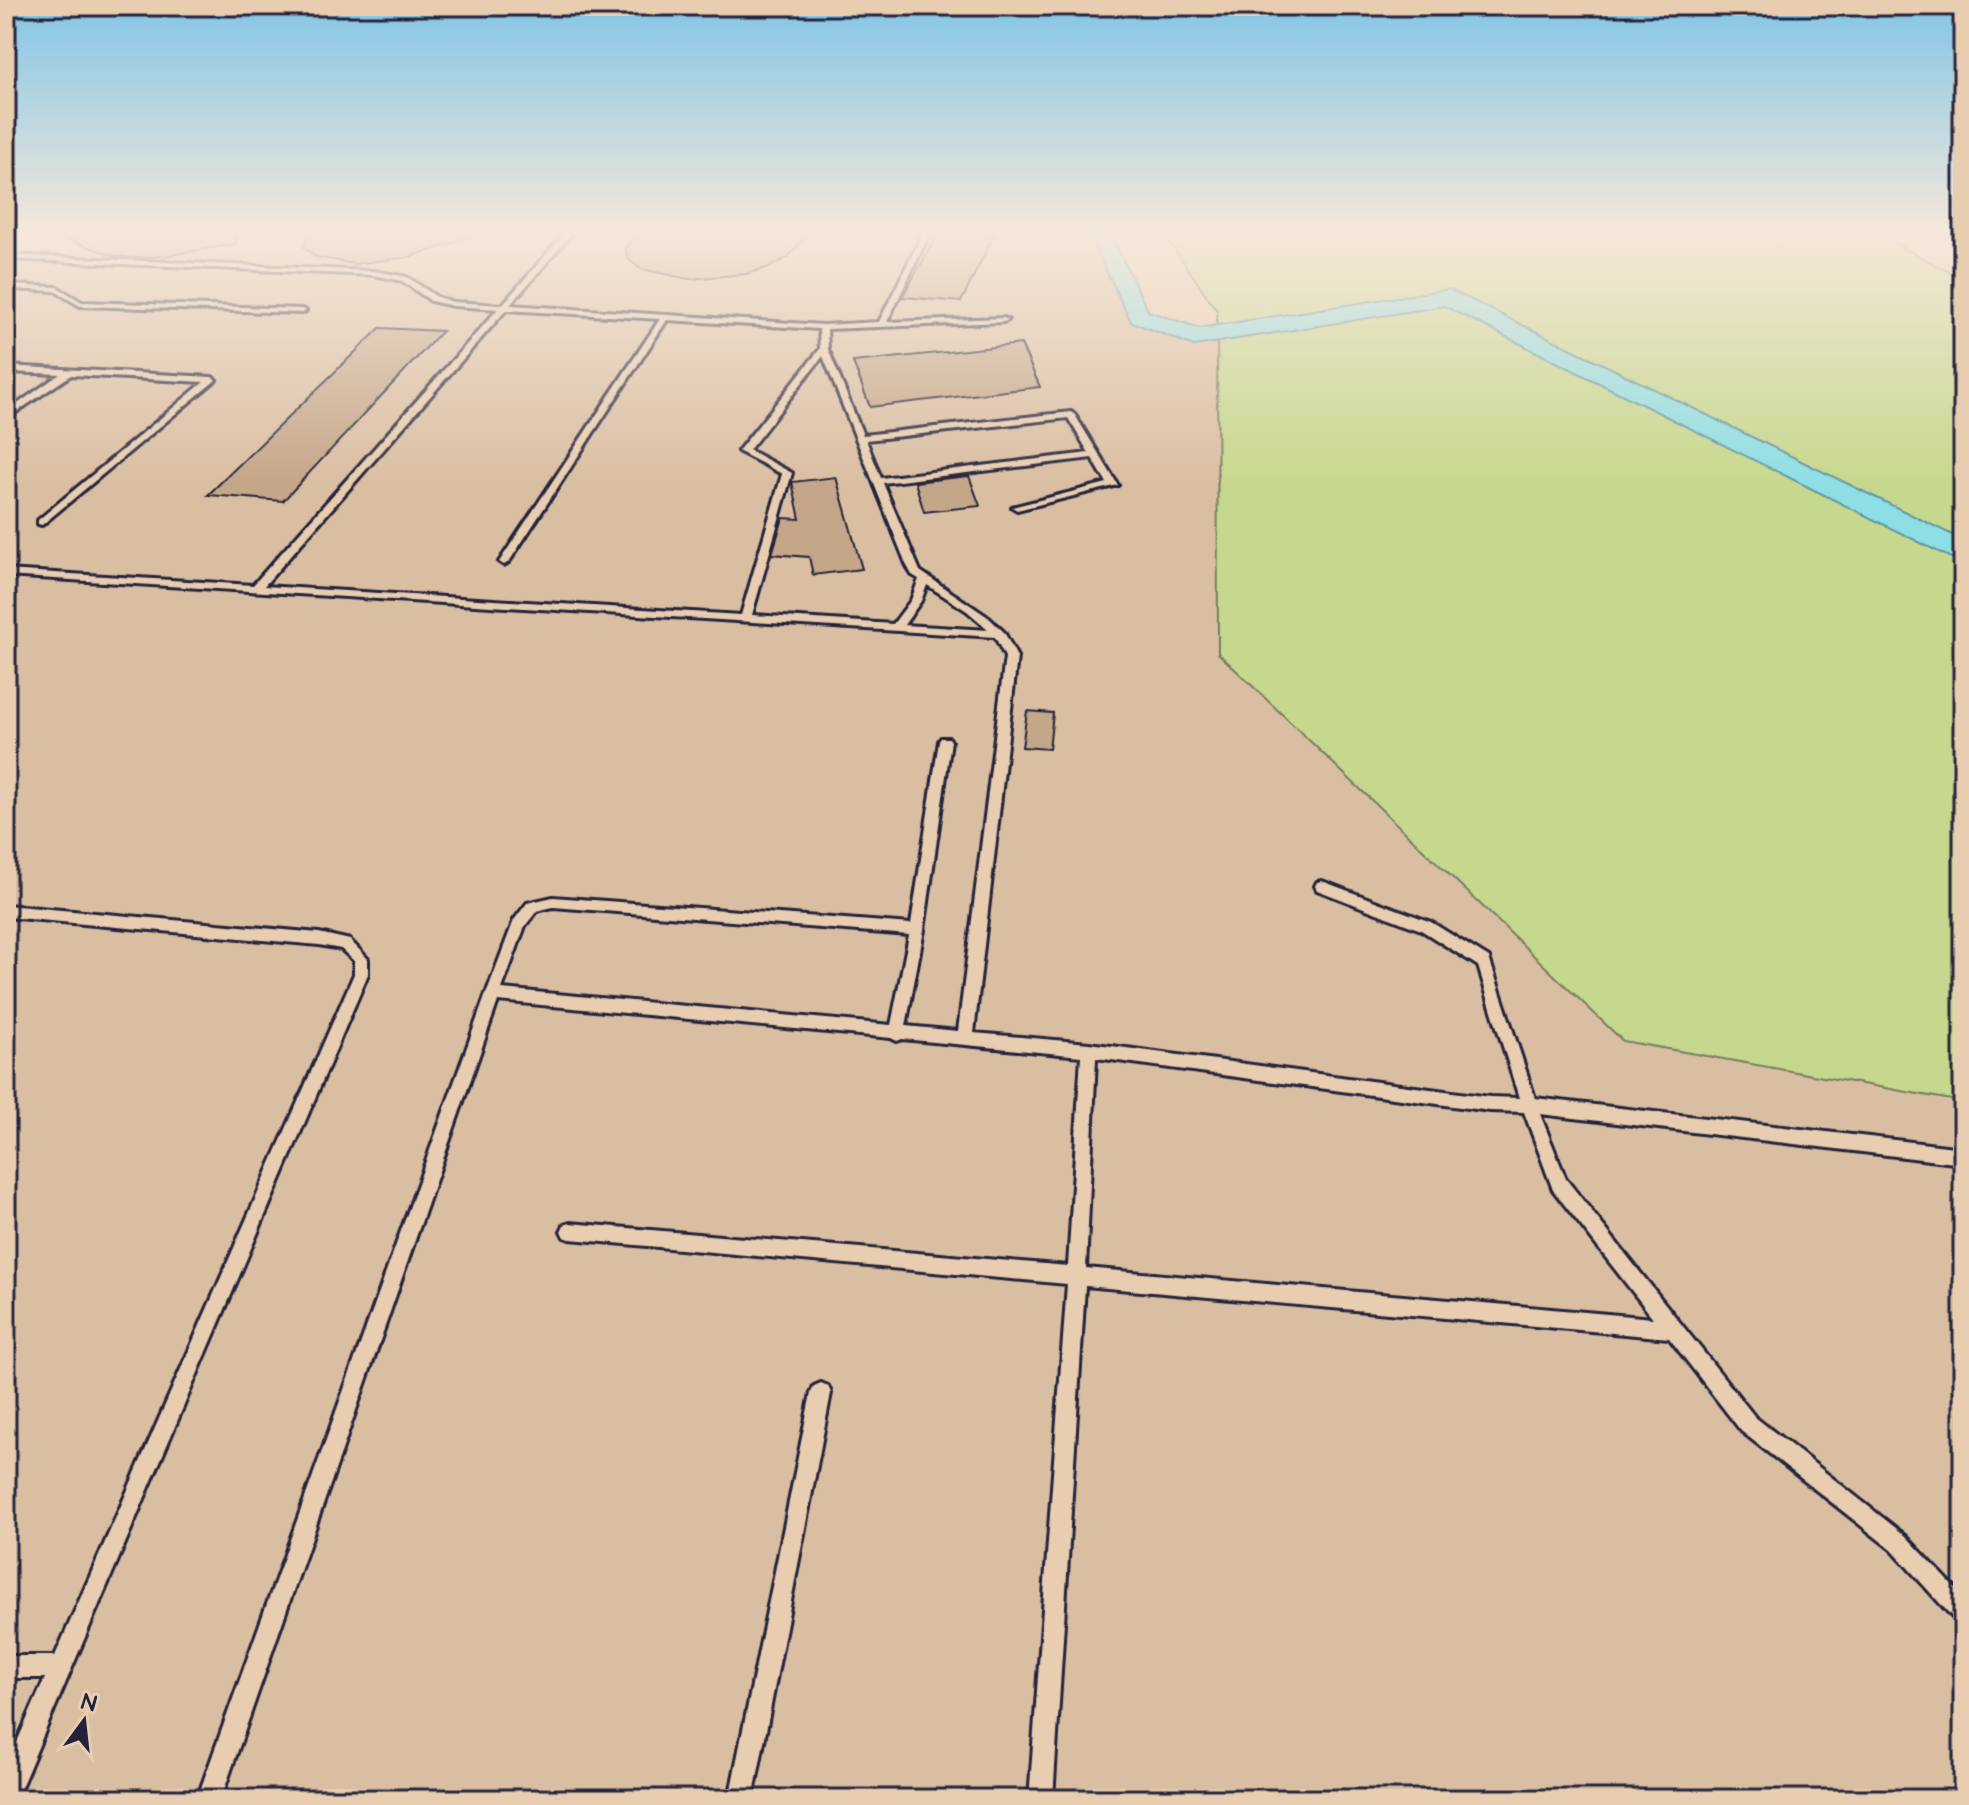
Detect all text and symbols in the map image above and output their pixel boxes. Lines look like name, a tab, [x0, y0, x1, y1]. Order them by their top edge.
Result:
north arrow	[44, 1681, 124, 1761]
text: N	[78, 1686, 100, 1720]

